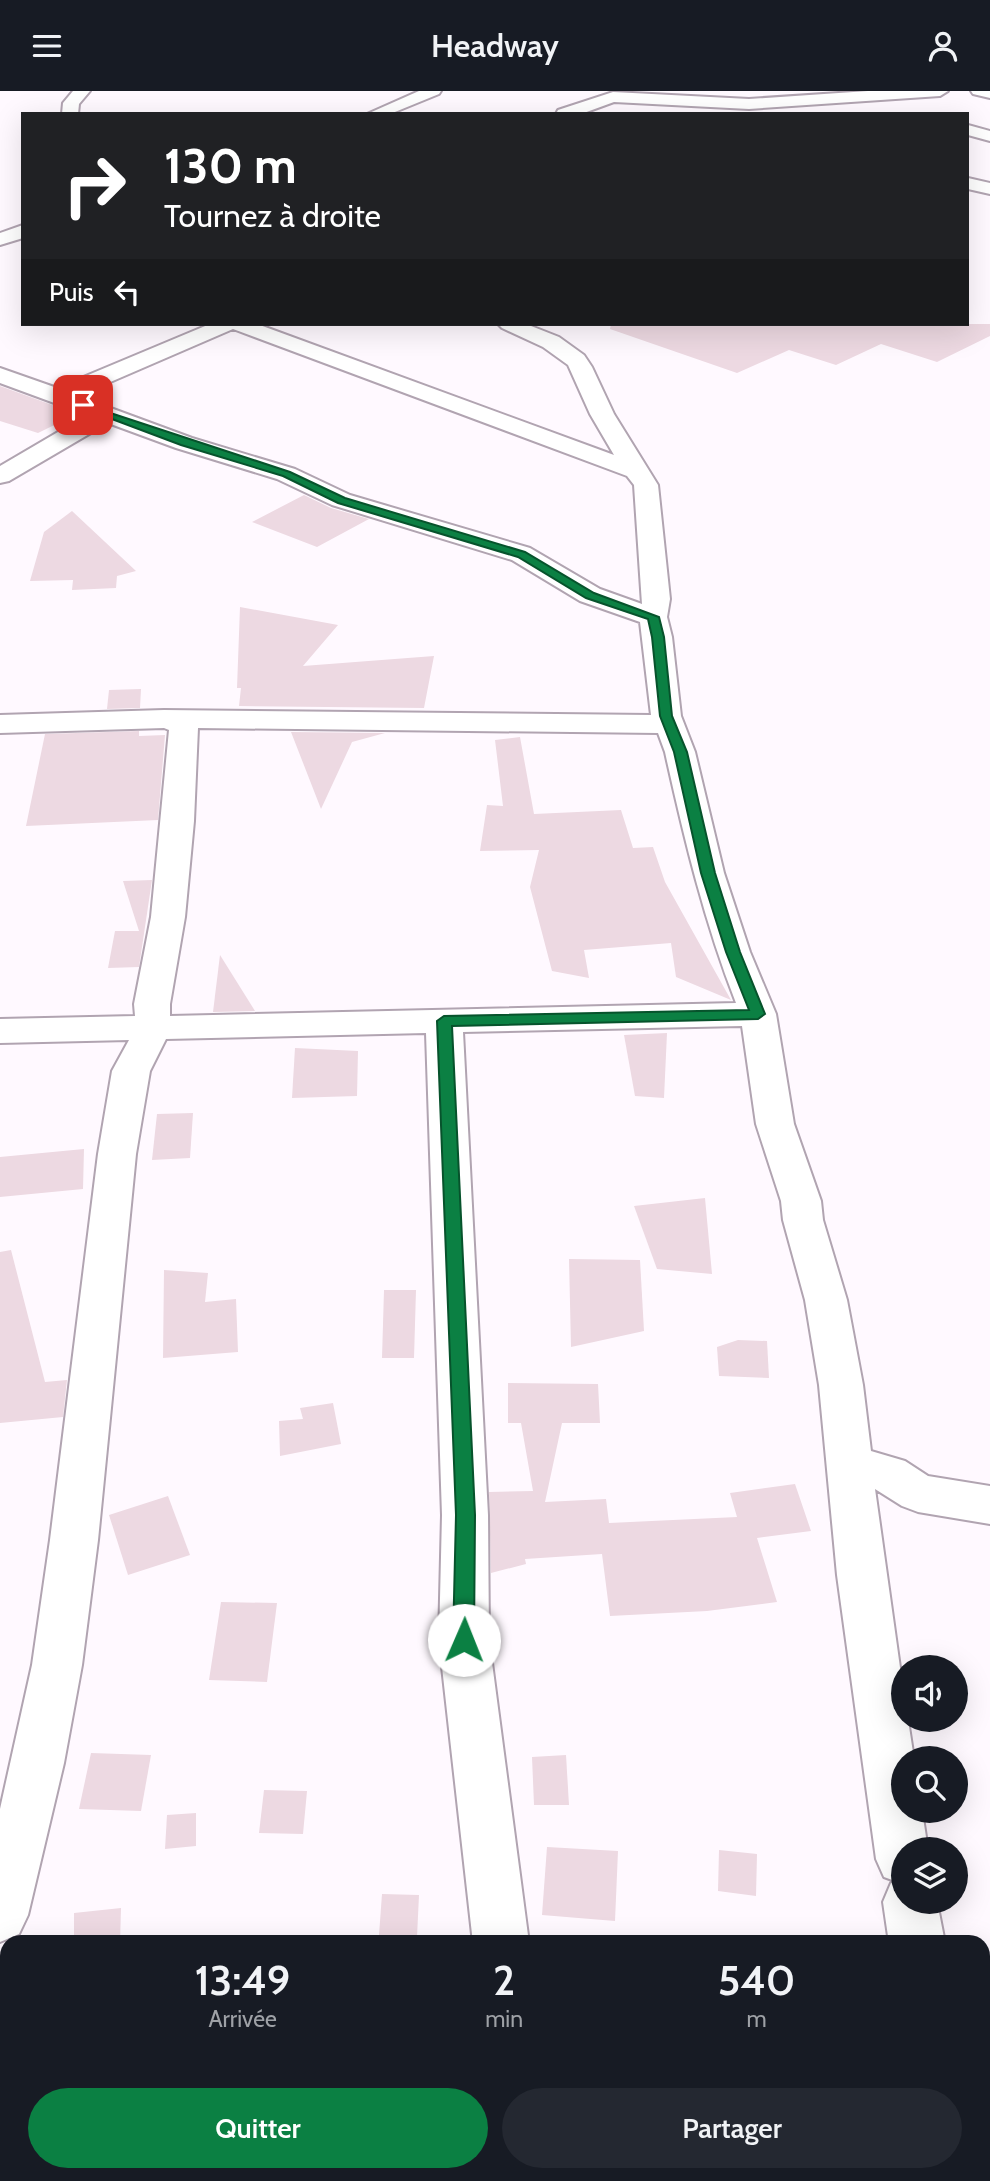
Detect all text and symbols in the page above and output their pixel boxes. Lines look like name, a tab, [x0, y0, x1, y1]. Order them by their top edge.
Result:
text: Headway	[431, 26, 559, 65]
icon: menu	[28, 27, 66, 65]
icon: person	[924, 27, 962, 65]
text: 130 m	[164, 136, 297, 195]
icon: right	[49, 140, 140, 231]
text: Tournez à droite	[164, 196, 381, 235]
icon: left	[108, 273, 146, 311]
text: Puis	[49, 276, 94, 308]
pin	[53, 375, 113, 435]
icon: arrive	[64, 386, 102, 424]
position arrow	[427, 1603, 501, 1677]
map controls	[891, 1655, 968, 1914]
button: sound	[891, 1655, 968, 1732]
button: search	[891, 1746, 968, 1823]
button: layers	[891, 1837, 968, 1914]
text: 13:49	[195, 1954, 290, 2006]
text: 2	[493, 1954, 515, 2006]
text: 540	[718, 1954, 795, 2006]
text: Arrivée	[208, 2005, 277, 2033]
text: min	[485, 2005, 523, 2033]
text: m	[746, 2005, 767, 2033]
button: Quitter	[28, 2088, 488, 2168]
button: Partager	[502, 2088, 962, 2168]

